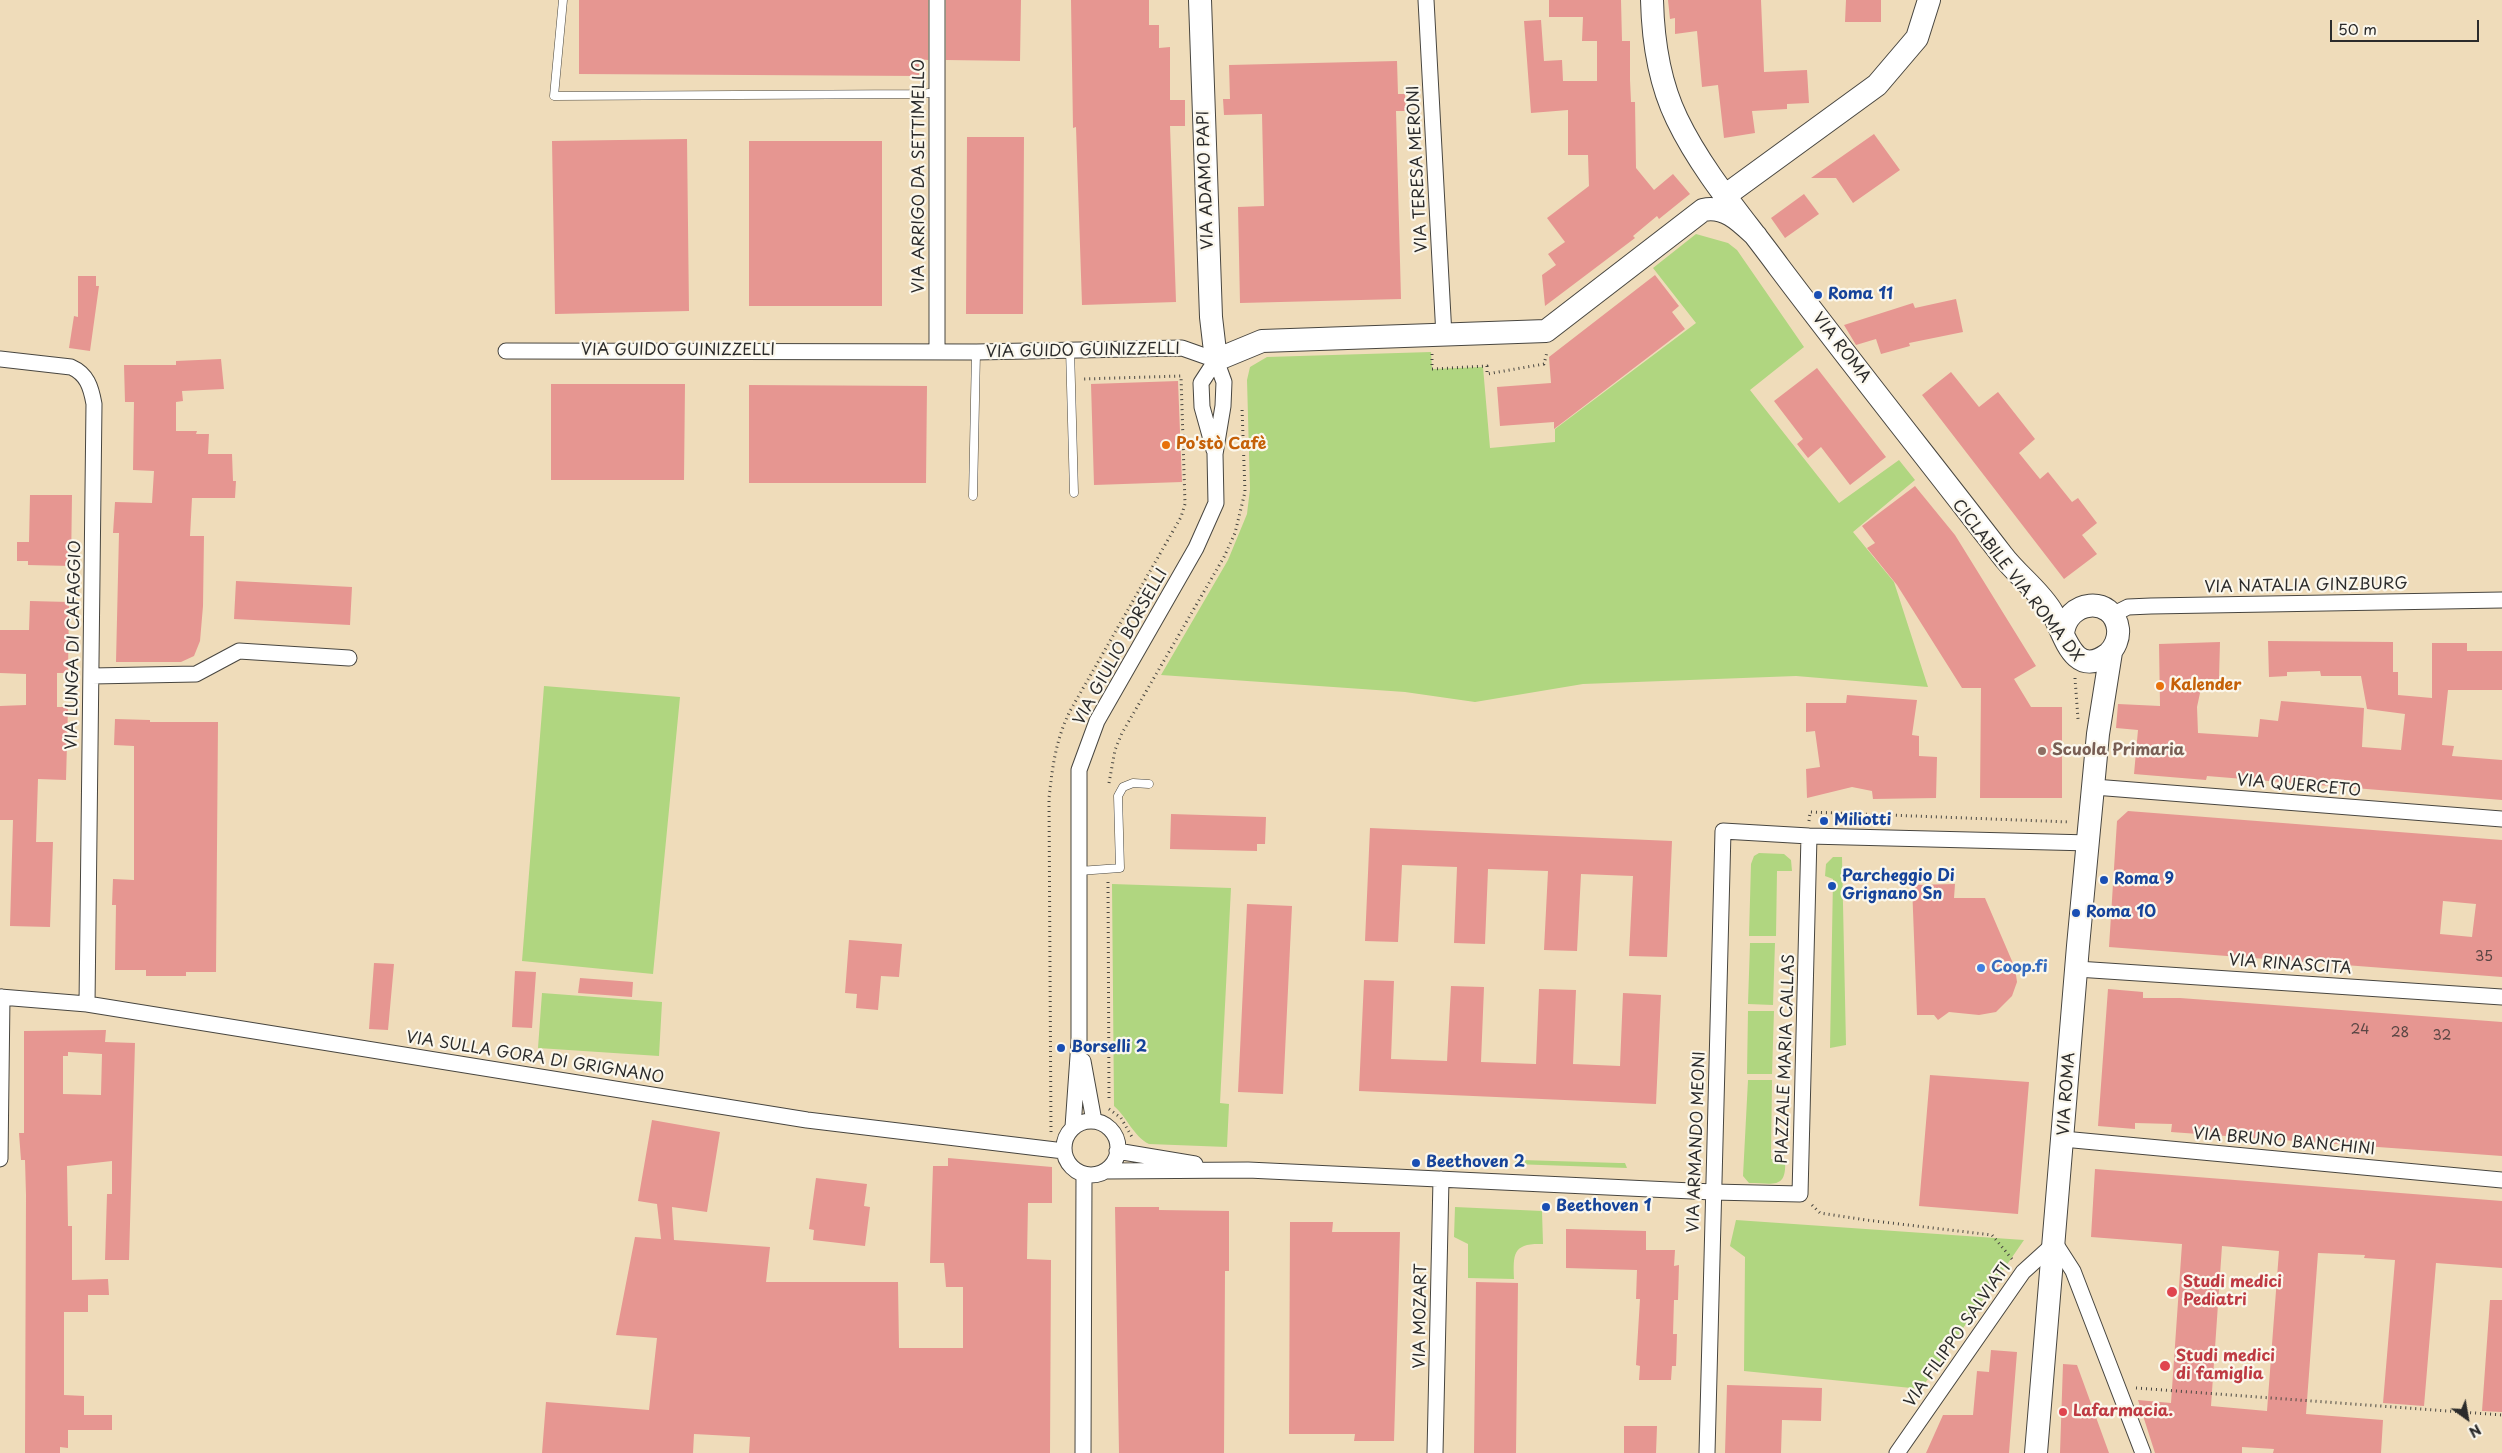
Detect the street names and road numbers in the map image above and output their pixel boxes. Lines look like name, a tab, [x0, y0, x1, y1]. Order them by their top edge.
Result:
street label: VIA ARRIGO DA SETTIMELLO	[910, 59, 930, 293]
street label: VIA TERESA MERONI	[1404, 85, 1432, 253]
street label: VIA ADAMO PAPI	[1194, 110, 1218, 250]
street label: VIA ROMA	[1808, 309, 1874, 387]
street label: VIA GUIDO GUINIZZELLI	[986, 340, 1180, 362]
street label: VIA GUIDO GUINIZZELLI	[581, 341, 775, 361]
street label: CICLABILE VIA ROMA DX	[1948, 496, 2086, 666]
street label: VIA LUNGA DI CAFAGGIO	[63, 540, 85, 750]
street label: VIA GIULIO BORSELLI	[1070, 566, 1172, 728]
street label: VIA NATALIA GINZBURG	[2204, 575, 2408, 597]
street label: VIA QUERCETO	[2236, 771, 2362, 801]
street label: VIA RINASCITA	[2228, 951, 2352, 979]
street label: PIAZZALE MARIA CALLAS	[1773, 954, 1799, 1164]
street label: VIA SULLA GORA DI GRIGNANO	[405, 1028, 665, 1088]
street label: VIA ARMANDO MEONI	[1684, 1051, 1710, 1233]
street label: VIA ROMA	[2055, 1052, 2079, 1136]
street label: VIA BRUNO BANCHINI	[2192, 1124, 2376, 1160]
street label: VIA FILIPPO SALVIATI	[1901, 1259, 2015, 1411]
street label: VIA MOZART	[1410, 1263, 1432, 1369]

